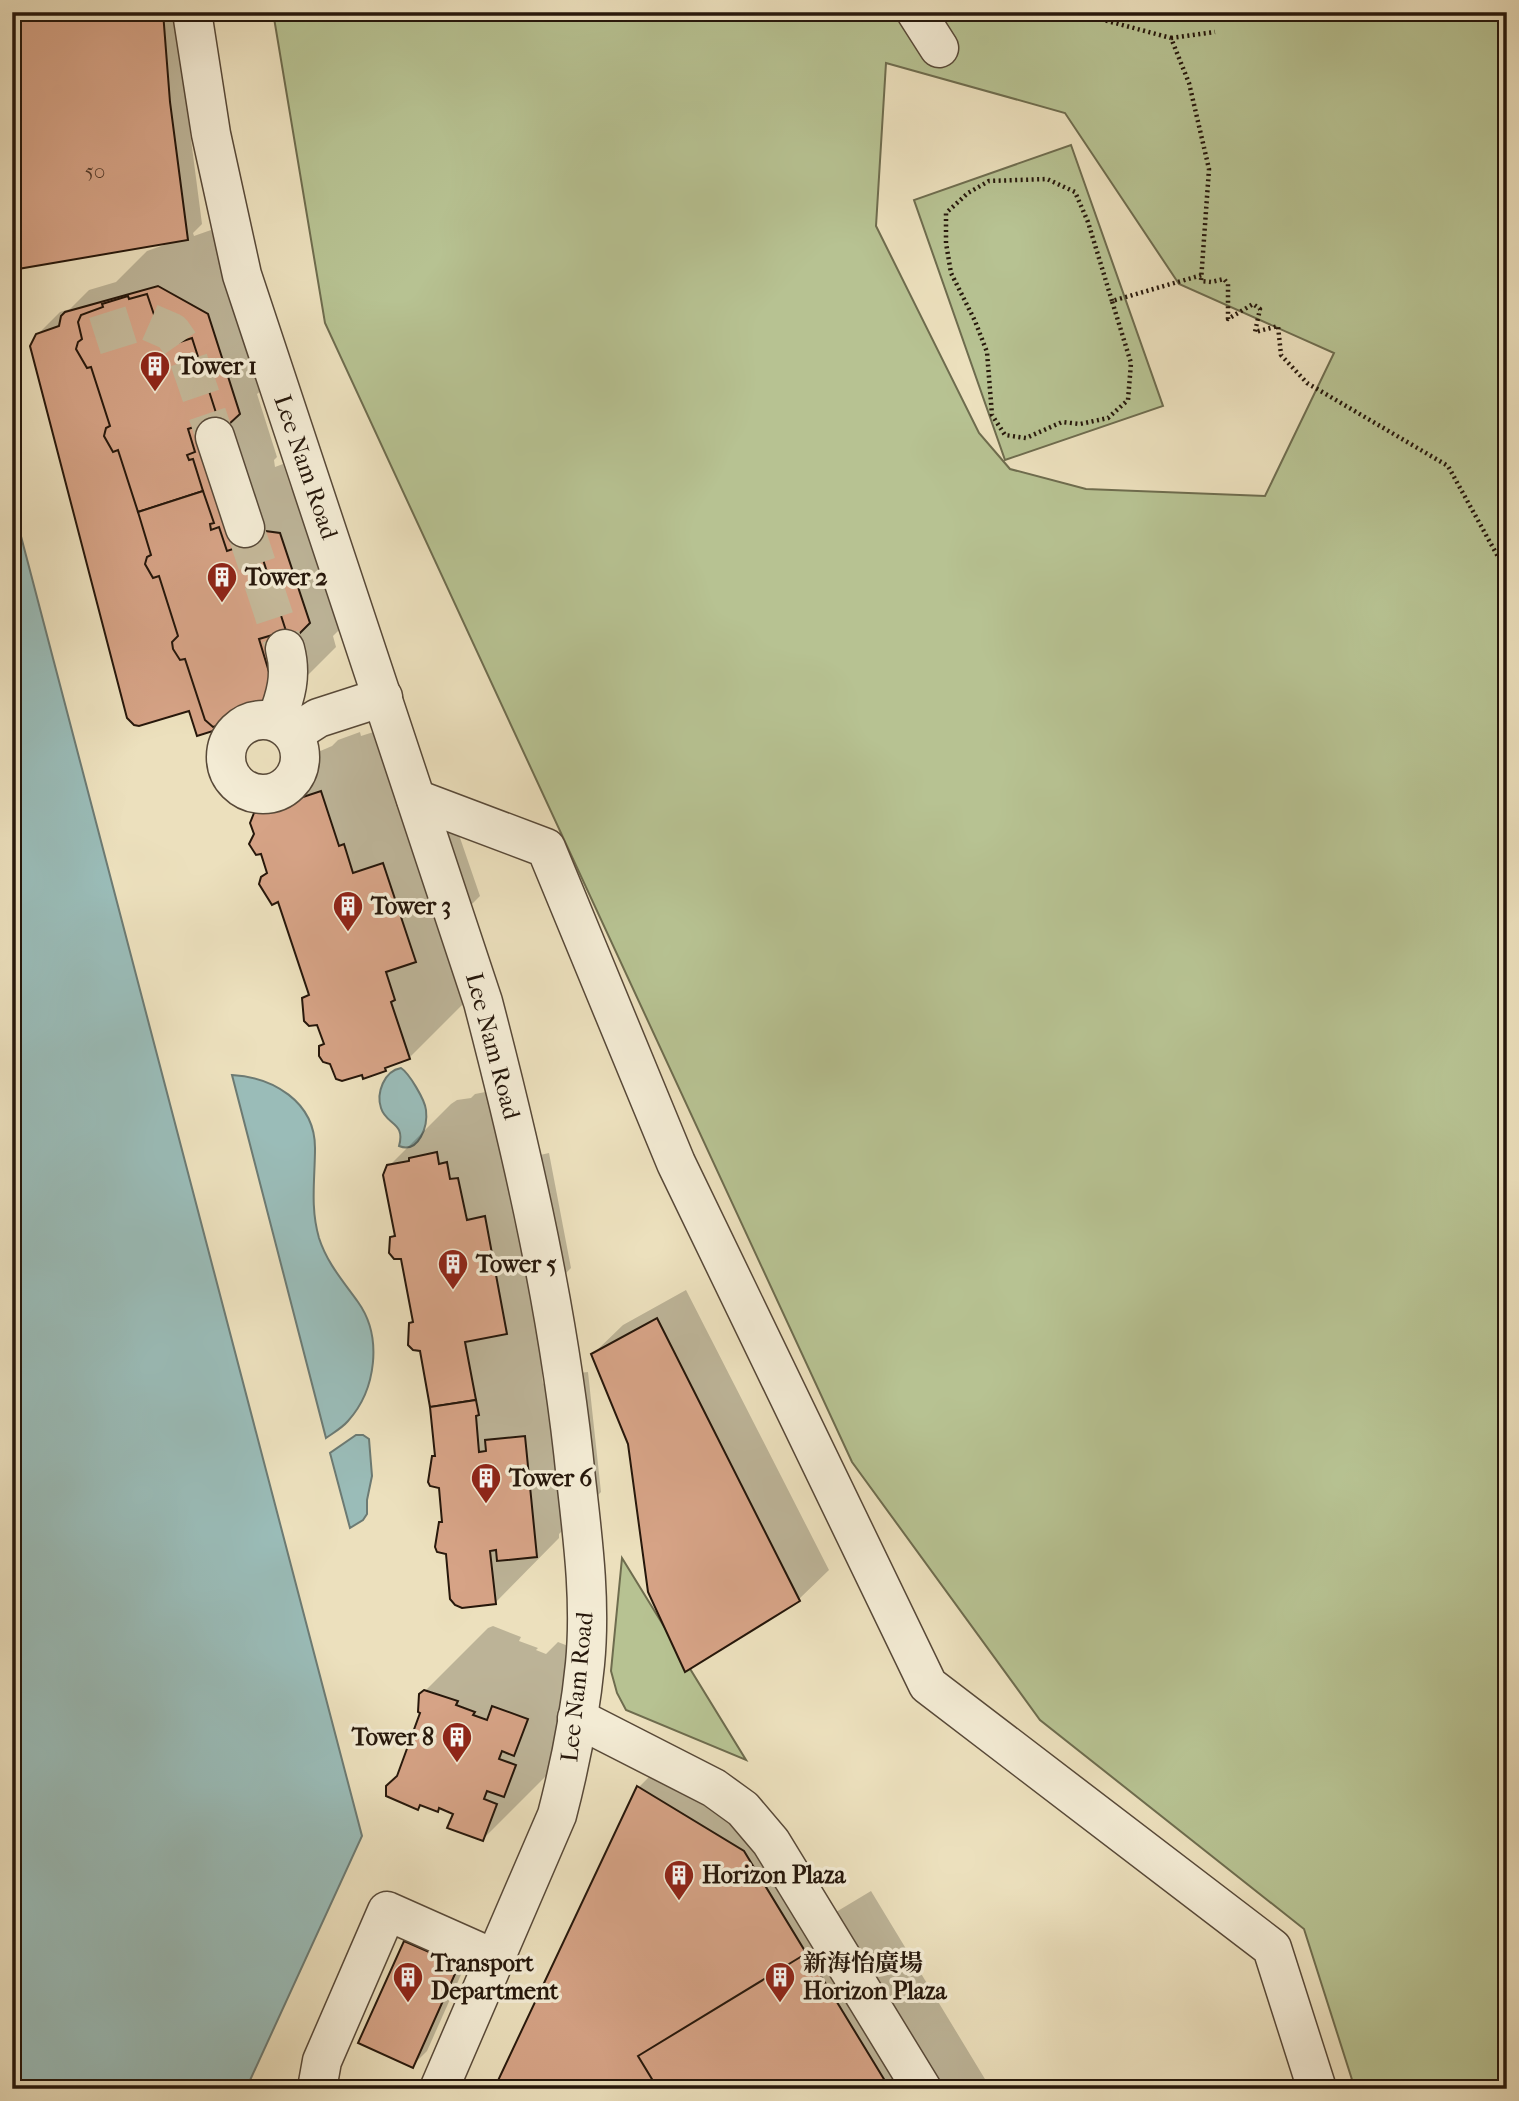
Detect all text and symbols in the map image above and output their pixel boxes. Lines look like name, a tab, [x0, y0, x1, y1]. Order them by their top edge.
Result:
house number: 50	[85, 159, 105, 183]
building icon: Tower 1	[138, 349, 172, 393]
place label: Tower 1	[177, 352, 257, 380]
street label: Lee Nam Road	[268, 391, 344, 544]
building icon: Tower 2	[205, 560, 239, 604]
place label: Tower 2	[244, 563, 328, 591]
building icon: Tower 3	[331, 889, 365, 933]
place label: Tower 3	[370, 892, 451, 920]
street label: Lee Nam Road	[460, 970, 526, 1123]
building icon: Tower 5	[436, 1247, 470, 1291]
place label: Tower 5	[475, 1250, 557, 1278]
building icon: Tower 6	[469, 1461, 503, 1505]
place label: Tower 6	[508, 1464, 593, 1492]
street label: Lee Nam Road	[555, 1610, 599, 1763]
building icon: Tower 8	[440, 1720, 474, 1764]
place label: Tower 8	[351, 1723, 434, 1751]
building icon: Horizon Plaza	[662, 1858, 696, 1902]
place label: Horizon Plaza	[702, 1861, 847, 1889]
place label: Transport Department	[430, 1949, 559, 2005]
place label: 新海怡廣場 Horizon Plaza	[803, 1949, 948, 2005]
building icon: Transport Department	[391, 1960, 425, 2004]
building icon: 新海怡廣場 Horizon Plaza	[763, 1960, 797, 2004]

